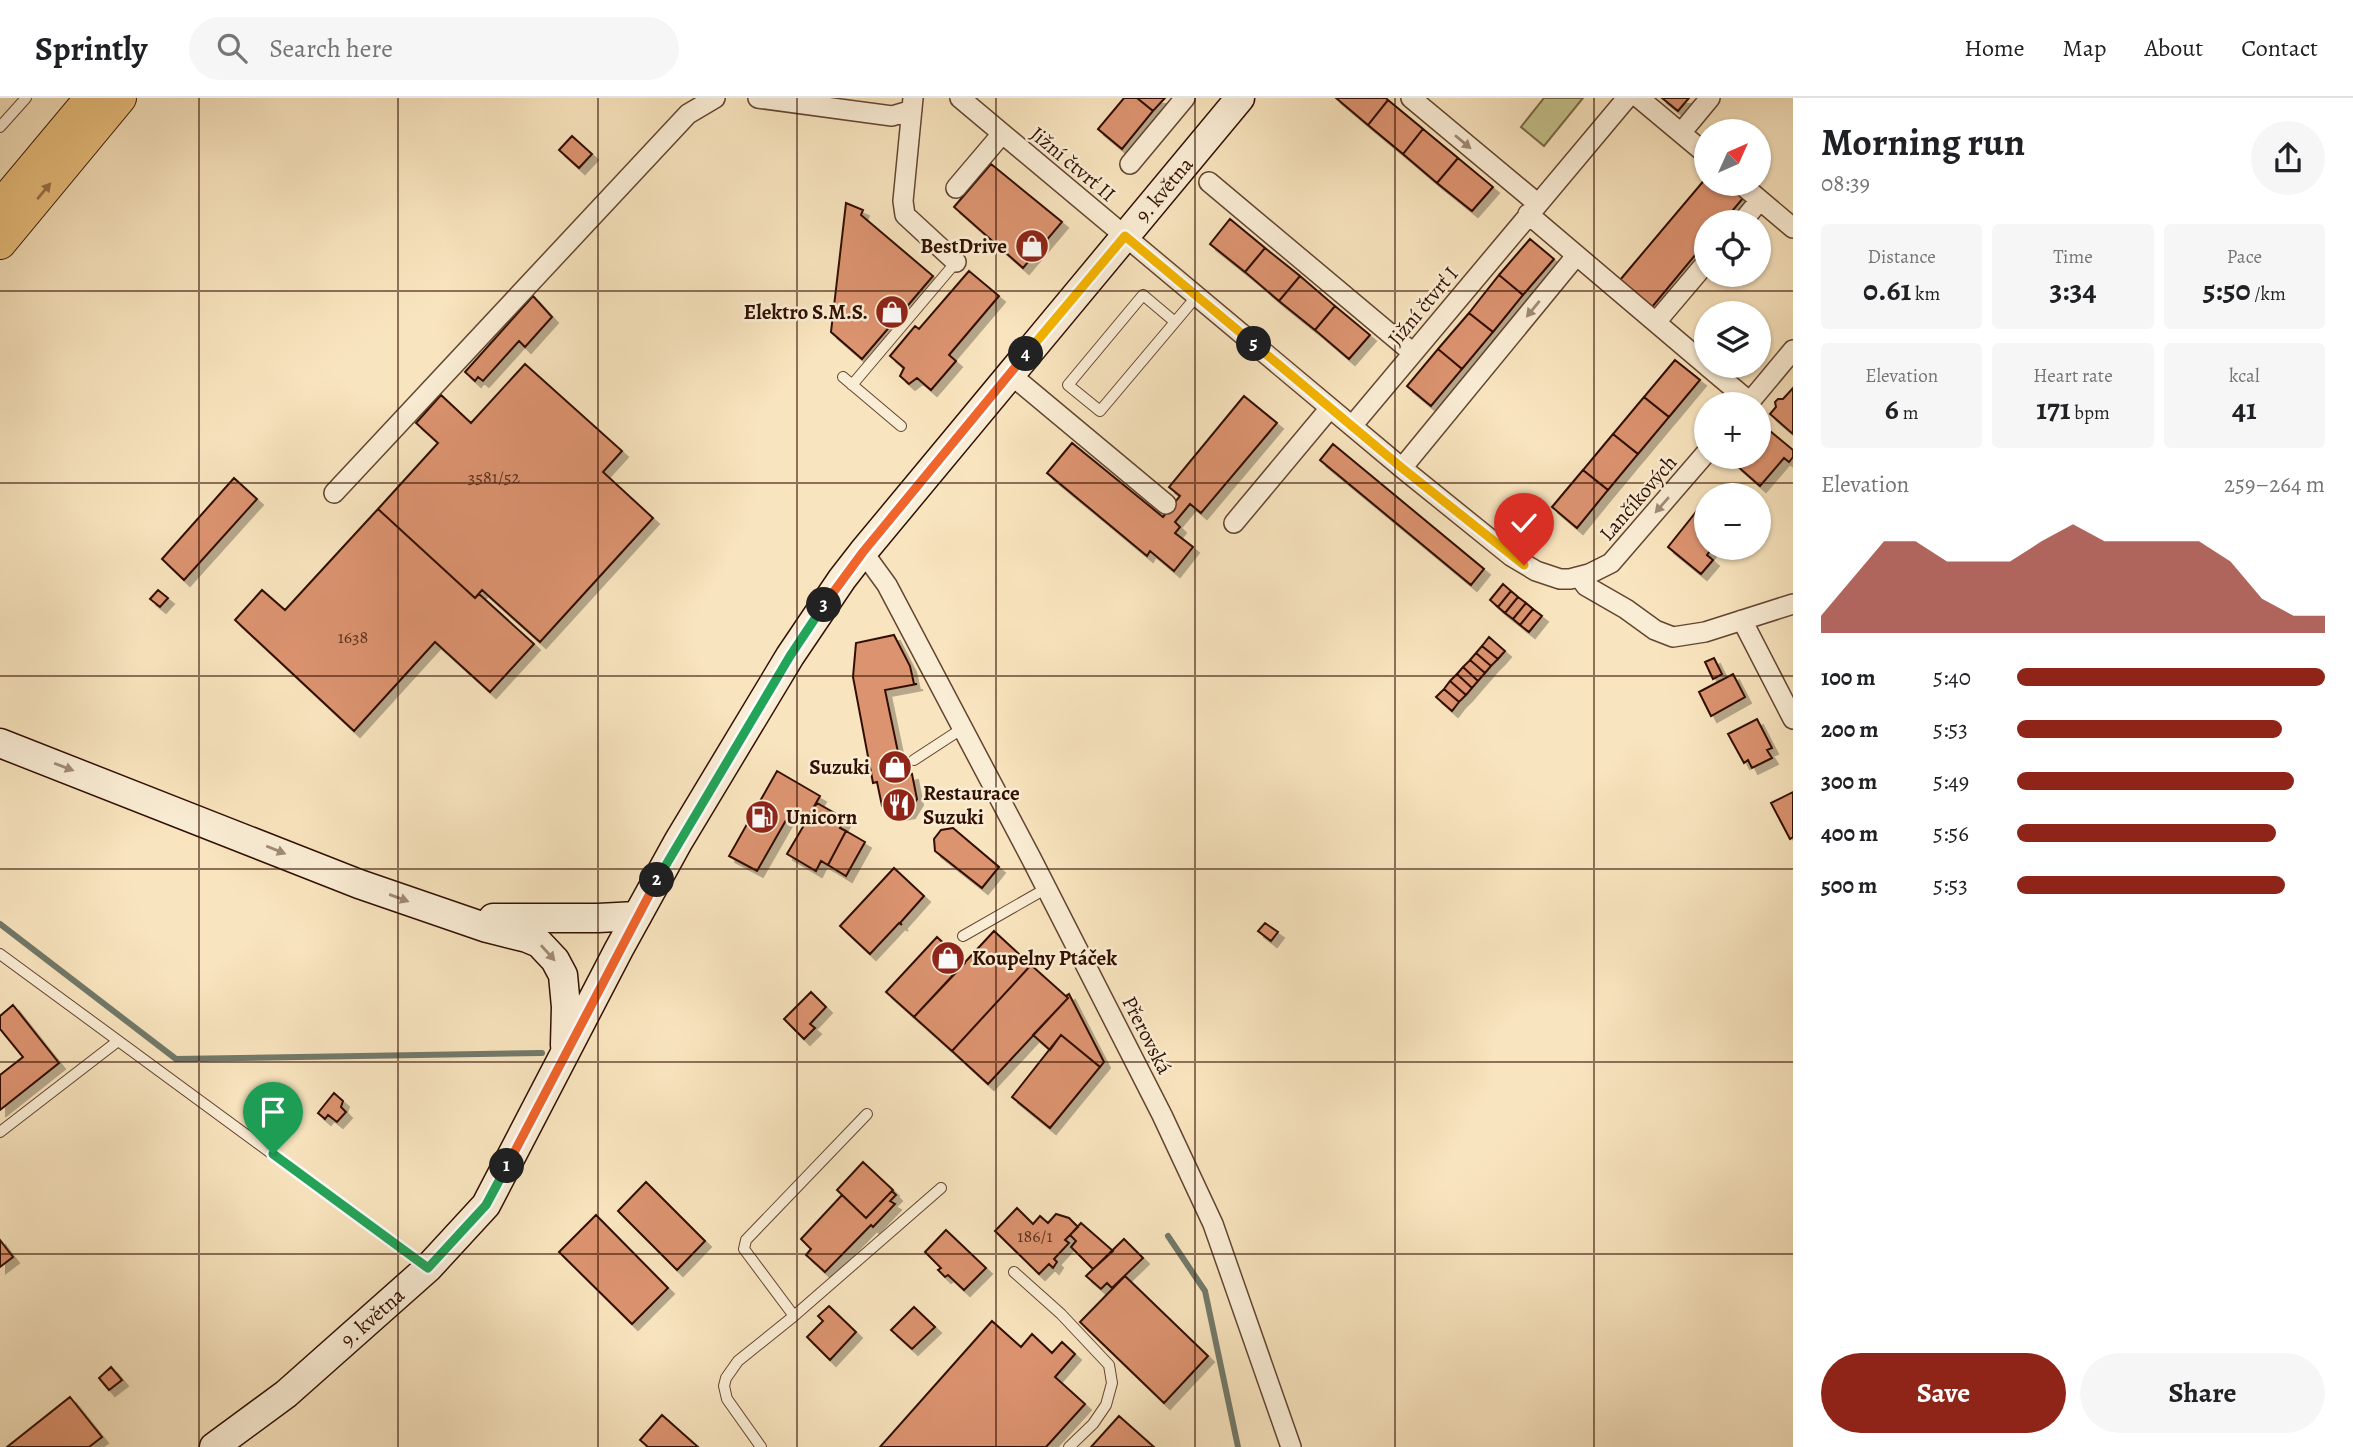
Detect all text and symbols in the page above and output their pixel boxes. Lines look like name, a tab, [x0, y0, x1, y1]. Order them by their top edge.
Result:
search box	[189, 17, 679, 80]
text: Sprintly	[35, 26, 147, 71]
icon: search	[213, 29, 251, 67]
text: Search here	[269, 31, 393, 66]
text: Home	[1964, 32, 2025, 64]
text: Map	[2063, 32, 2107, 64]
text: About	[2145, 32, 2203, 64]
text: Contact	[2241, 32, 2318, 64]
text: Morning run	[1821, 116, 2025, 168]
north arrow	[1694, 119, 1771, 196]
map controls	[1694, 119, 1771, 560]
street label: Jižní čtvrť II	[1024, 120, 1122, 208]
button: share	[2251, 121, 2325, 195]
one-way arrow	[1455, 134, 1472, 149]
street label: 9. května	[1129, 151, 1199, 228]
text: 08:39	[1821, 168, 1870, 199]
one-way arrow	[36, 182, 51, 200]
button: locate	[1694, 210, 1771, 287]
shop icon: BestDrive	[1013, 227, 1051, 265]
place label: BestDrive	[920, 232, 1007, 260]
text: Distance	[1868, 244, 1936, 270]
text: Time	[2053, 244, 2093, 270]
text: Pace	[2227, 244, 2262, 270]
street label: Jižní čtvrť I	[1382, 260, 1464, 352]
text: 0.61	[1863, 270, 1911, 310]
text: 3:34	[2049, 270, 2097, 310]
text: 5:50	[2203, 270, 2251, 310]
text: km	[1911, 281, 1940, 307]
text: /km	[2251, 281, 2286, 307]
shop icon: Elektro S.M.S.	[873, 293, 911, 331]
place label: Elektro S.M.S.	[744, 298, 868, 326]
one-way arrow	[1525, 299, 1540, 317]
button: layers	[1694, 301, 1771, 378]
pin: 5	[1236, 327, 1272, 362]
text: 5	[1249, 330, 1258, 356]
pin: 4	[1009, 336, 1044, 372]
text: 4	[1021, 340, 1030, 366]
text: Elevation	[1865, 363, 1938, 389]
text: Heart rate	[2033, 363, 2113, 389]
text: kcal	[2229, 363, 2260, 389]
text: 6	[1885, 389, 1899, 429]
text: 171	[2036, 389, 2071, 429]
text: 41	[2232, 389, 2257, 429]
button: +	[1694, 392, 1771, 469]
text: m	[1899, 400, 1918, 426]
text: bpm	[2071, 400, 2110, 426]
street label: Lančíkových	[1593, 449, 1683, 547]
house number: 3581/52	[468, 465, 521, 489]
text: Elevation	[1821, 469, 1909, 500]
text: 259–264 m	[2224, 469, 2325, 500]
button: −	[1694, 483, 1771, 560]
pin	[1494, 493, 1554, 565]
one-way arrow	[1654, 496, 1670, 514]
icon: check	[1505, 504, 1543, 542]
pin: 3	[806, 588, 842, 622]
text: 3	[819, 591, 828, 617]
house number: 1638	[338, 625, 368, 649]
text: 100 m	[1821, 662, 1876, 693]
text: 5:40	[1933, 662, 1971, 693]
text: 200 m	[1821, 714, 1879, 745]
text: 5:53	[1933, 714, 1968, 745]
shop icon: Suzuki	[876, 748, 914, 786]
place label: Suzuki	[809, 753, 870, 781]
one-way arrow	[53, 761, 74, 772]
text: 300 m	[1821, 766, 1877, 797]
text: 5:49	[1933, 766, 1969, 797]
place label: Restaurace Suzuki	[923, 779, 1020, 831]
restaurant icon: Restaurace Suzuki	[880, 786, 918, 824]
fuel station icon: Unicorn	[743, 798, 781, 836]
place label: Unicorn	[786, 803, 858, 831]
text: 400 m	[1821, 818, 1878, 849]
text: 5:56	[1933, 818, 1969, 849]
one-way arrow	[265, 844, 286, 855]
pin: 2	[640, 862, 674, 898]
text: 2	[652, 866, 661, 892]
text: 500 m	[1821, 870, 1877, 901]
text: 5:53	[1933, 870, 1968, 901]
one-way arrow	[389, 893, 410, 904]
shop icon: Koupelny Ptáček	[929, 939, 967, 977]
one-way arrow	[540, 944, 555, 961]
place label: Koupelny Ptáček	[972, 944, 1117, 972]
street label: Přerovská	[1115, 991, 1179, 1079]
pin	[243, 1082, 303, 1154]
icon: arrive	[254, 1093, 292, 1131]
pin: 1	[490, 1148, 524, 1184]
text: 1	[503, 1152, 510, 1178]
house number: 186/1	[1017, 1224, 1053, 1248]
street label: 9. května	[334, 1281, 411, 1353]
button: Save	[1821, 1353, 2066, 1433]
button: Share	[2080, 1353, 2325, 1433]

